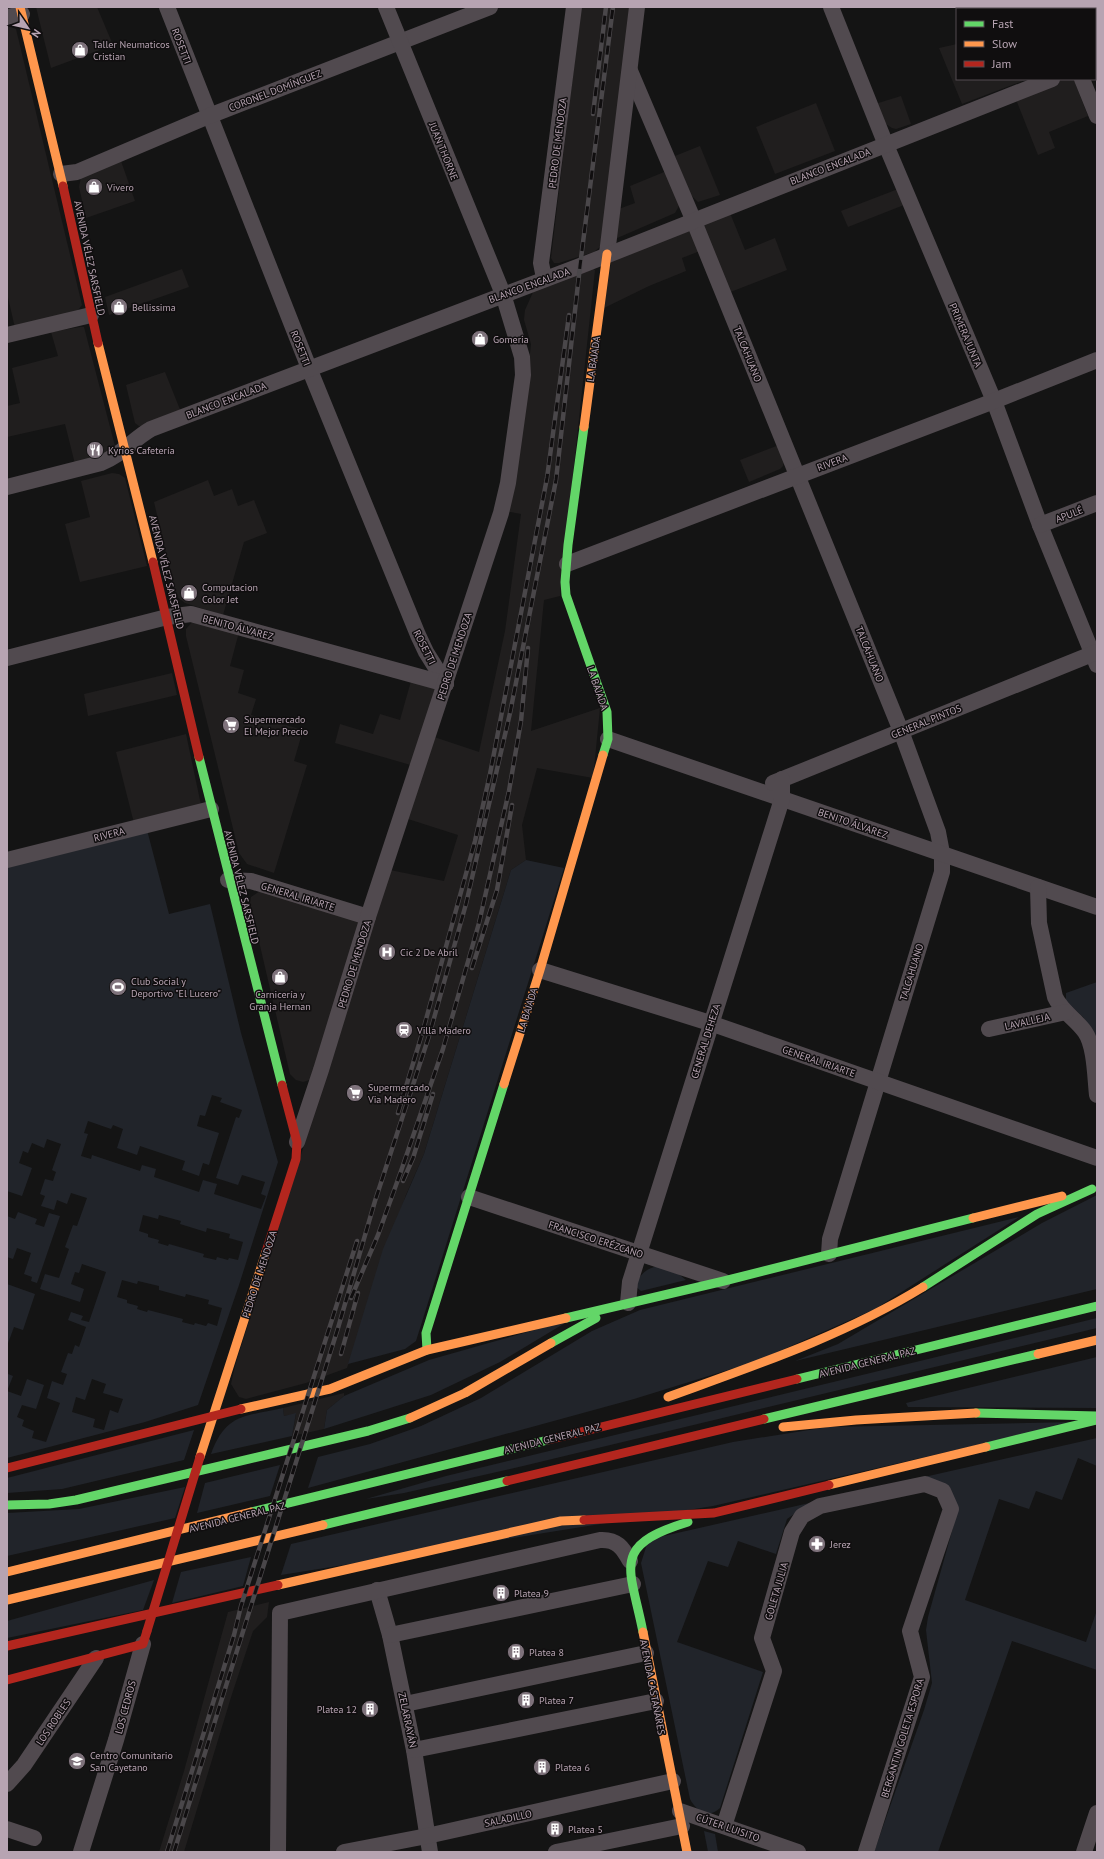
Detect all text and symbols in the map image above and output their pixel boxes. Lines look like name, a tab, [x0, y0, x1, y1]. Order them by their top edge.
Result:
north arrow	[8, 8, 48, 48]
legend	[956, 8, 1096, 80]
text: Fast	[992, 16, 1013, 31]
street label: ROSETTI	[169, 26, 194, 66]
text: N	[28, 27, 44, 41]
text: Slow	[992, 36, 1017, 51]
place label: Taller Neumaticos Cristian	[93, 38, 170, 63]
shop icon: Taller Neumaticos Cristian	[70, 40, 90, 60]
text: Jam	[991, 56, 1011, 71]
street label: CORONEL DOMÍNGUEZ	[227, 67, 324, 114]
street label: PEDRO DE MENDOZA	[545, 97, 570, 189]
street label: JUAN THORNE	[426, 119, 461, 182]
street label: BLANCO ENCALADA	[788, 145, 872, 188]
shop icon: Vivero	[84, 177, 104, 197]
place label: Vivero	[106, 181, 134, 194]
street label: AVENIDA VÉLEZ SARSFIELD	[71, 200, 108, 317]
street label: BLANCO ENCALADA	[487, 265, 572, 306]
shop icon: Bellissima	[109, 297, 129, 317]
place label: Bellissima	[132, 301, 176, 314]
street label: PRIMERA JUNTA	[946, 301, 985, 369]
street label: TALCAHUANO	[730, 324, 765, 384]
street label: ROSETTI	[288, 328, 314, 368]
shop icon: Gomeria	[470, 329, 490, 349]
place label: Gomeria	[493, 333, 529, 346]
street label: LA BAJADA	[584, 335, 603, 383]
street label: BLANCO ENCALADA	[184, 379, 268, 422]
restaurant icon: Kyrios Cafetería	[85, 440, 105, 460]
place label: Kyrios Cafetería	[108, 444, 175, 457]
street label: RIVERA	[815, 451, 849, 474]
street label: APULÉ	[1054, 503, 1085, 526]
street label: AVENIDA VÉLEZ SARSFIELD	[146, 514, 187, 630]
place label: Computacion Color Jet	[202, 581, 258, 606]
shop icon: Computacion Color Jet	[179, 583, 199, 603]
street label: PEDRO DE MENDOZA	[434, 611, 475, 702]
street label: BENITO ÁLVAREZ	[201, 612, 275, 643]
street label: TALCAHUANO	[852, 624, 887, 684]
street label: ROSETTI	[410, 628, 439, 667]
street label: LA BAJADA	[584, 664, 611, 712]
street label: GENERAL PINTOS	[889, 701, 963, 742]
place label: Supermercado El Mejor Precio	[244, 713, 308, 738]
supermarket icon: Supermercado El Mejor Precio	[221, 715, 241, 735]
street label: BENITO ÁLVAREZ	[816, 805, 890, 842]
street label: RIVERA	[92, 824, 126, 845]
street label: AVENIDA VÉLEZ SARSFIELD	[221, 829, 262, 945]
street label: GENERAL IRIARTE	[259, 879, 336, 914]
street label: PEDRO DE MENDOZA	[335, 918, 374, 1010]
hospital icon: Cic 2 De Abril	[377, 942, 397, 962]
street label: TALCAHUANO	[897, 942, 926, 1002]
place label: Cic 2 De Abril	[400, 946, 458, 959]
shop icon: Carnicería y Granja Hernan	[270, 967, 290, 987]
place label: Club Social y Deportivo "El Lucero"	[131, 975, 221, 1000]
sports icon: Club Social y Deportivo "El Lucero"	[108, 977, 128, 997]
street label: LA BAJADA	[515, 986, 540, 1034]
place label: Carnicería y Granja Hernan	[249, 988, 311, 1013]
street label: GENERAL DEHEZA	[688, 1002, 723, 1080]
street label: LAVALLEJA	[1003, 1010, 1051, 1033]
station icon: Villa Madero	[394, 1020, 414, 1040]
place label: Villa Madero	[416, 1024, 471, 1037]
street label: GENERAL IRIARTE	[781, 1043, 857, 1080]
place label: Supermercado Via Madero	[367, 1081, 429, 1106]
supermarket icon: Supermercado Via Madero	[345, 1083, 365, 1103]
street label: FRANCISCO ERÉZCANO	[547, 1218, 645, 1261]
street label: PEDRO DE MENDOZA	[239, 1229, 280, 1320]
street label: AVENIDA GENERAL PAZ	[817, 1344, 917, 1381]
street label: AVENIDA GENERAL PAZ	[502, 1420, 602, 1457]
street label: AVENIDA GENERAL PAZ	[187, 1499, 287, 1536]
pharmacy icon: Jerez	[807, 1534, 827, 1554]
place label: Jerez	[829, 1538, 851, 1551]
street label: GOLETA JULIA	[762, 1560, 791, 1622]
building icon: Platea 9	[491, 1583, 511, 1603]
place label: Platea 9	[514, 1587, 549, 1600]
street label: AVENIDA CASTAÑARES	[637, 1638, 668, 1736]
building icon: Platea 8	[506, 1642, 526, 1662]
place label: Platea 8	[529, 1646, 564, 1659]
street label: BERGANTIN GOLETA ESPORA	[878, 1677, 927, 1799]
street label: LOS CEDROS	[112, 1679, 139, 1735]
building icon: Platea 7	[516, 1690, 536, 1710]
street label: ZELARRAYÁN	[395, 1691, 420, 1749]
place label: Platea 7	[539, 1694, 574, 1707]
street label: LOS ROBLES	[33, 1697, 74, 1748]
building icon: Platea 12	[360, 1699, 380, 1719]
place label: Platea 12	[317, 1703, 357, 1716]
place label: Centro Comunitario San Cayetano	[90, 1749, 173, 1774]
school or university icon: Centro Comunitario San Cayetano	[67, 1751, 87, 1771]
building icon: Platea 6	[532, 1757, 552, 1777]
place label: Platea 6	[555, 1761, 590, 1774]
street label: SALADILLO	[483, 1807, 533, 1830]
street label: CÚTER LUISITO	[694, 1811, 762, 1844]
building icon: Platea 5	[545, 1819, 565, 1839]
place label: Platea 5	[568, 1823, 603, 1836]

